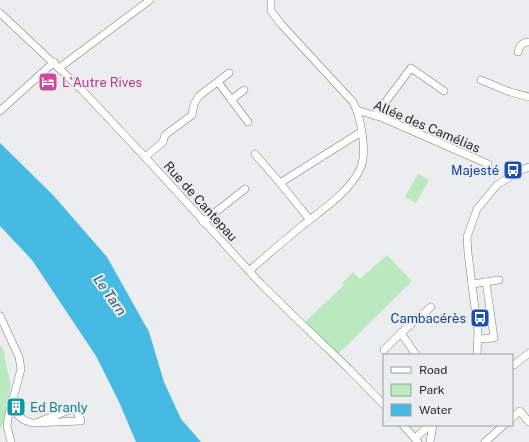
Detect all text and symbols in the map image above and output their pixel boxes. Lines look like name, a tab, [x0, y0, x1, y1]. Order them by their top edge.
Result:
hotel icon: L'Autre Rives	[37, 71, 59, 93]
place label: L'Autre Rives	[62, 75, 142, 90]
street label: Allée des Camélias	[371, 97, 482, 156]
street label: Rue de Cantepau	[161, 158, 241, 244]
bus stop icon: Majesté	[502, 159, 524, 181]
place label: Majesté	[451, 163, 499, 178]
water label: Le Tarn	[90, 272, 130, 319]
bus stop icon: Cambacérès	[469, 307, 491, 329]
place label: Cambacérès	[391, 311, 466, 326]
legend	[383, 354, 513, 426]
text: Road	[419, 363, 447, 377]
text: Park	[419, 383, 445, 397]
building icon: Ed Branly	[5, 396, 27, 418]
place label: Ed Branly	[30, 400, 88, 415]
text: Water	[419, 403, 453, 417]

